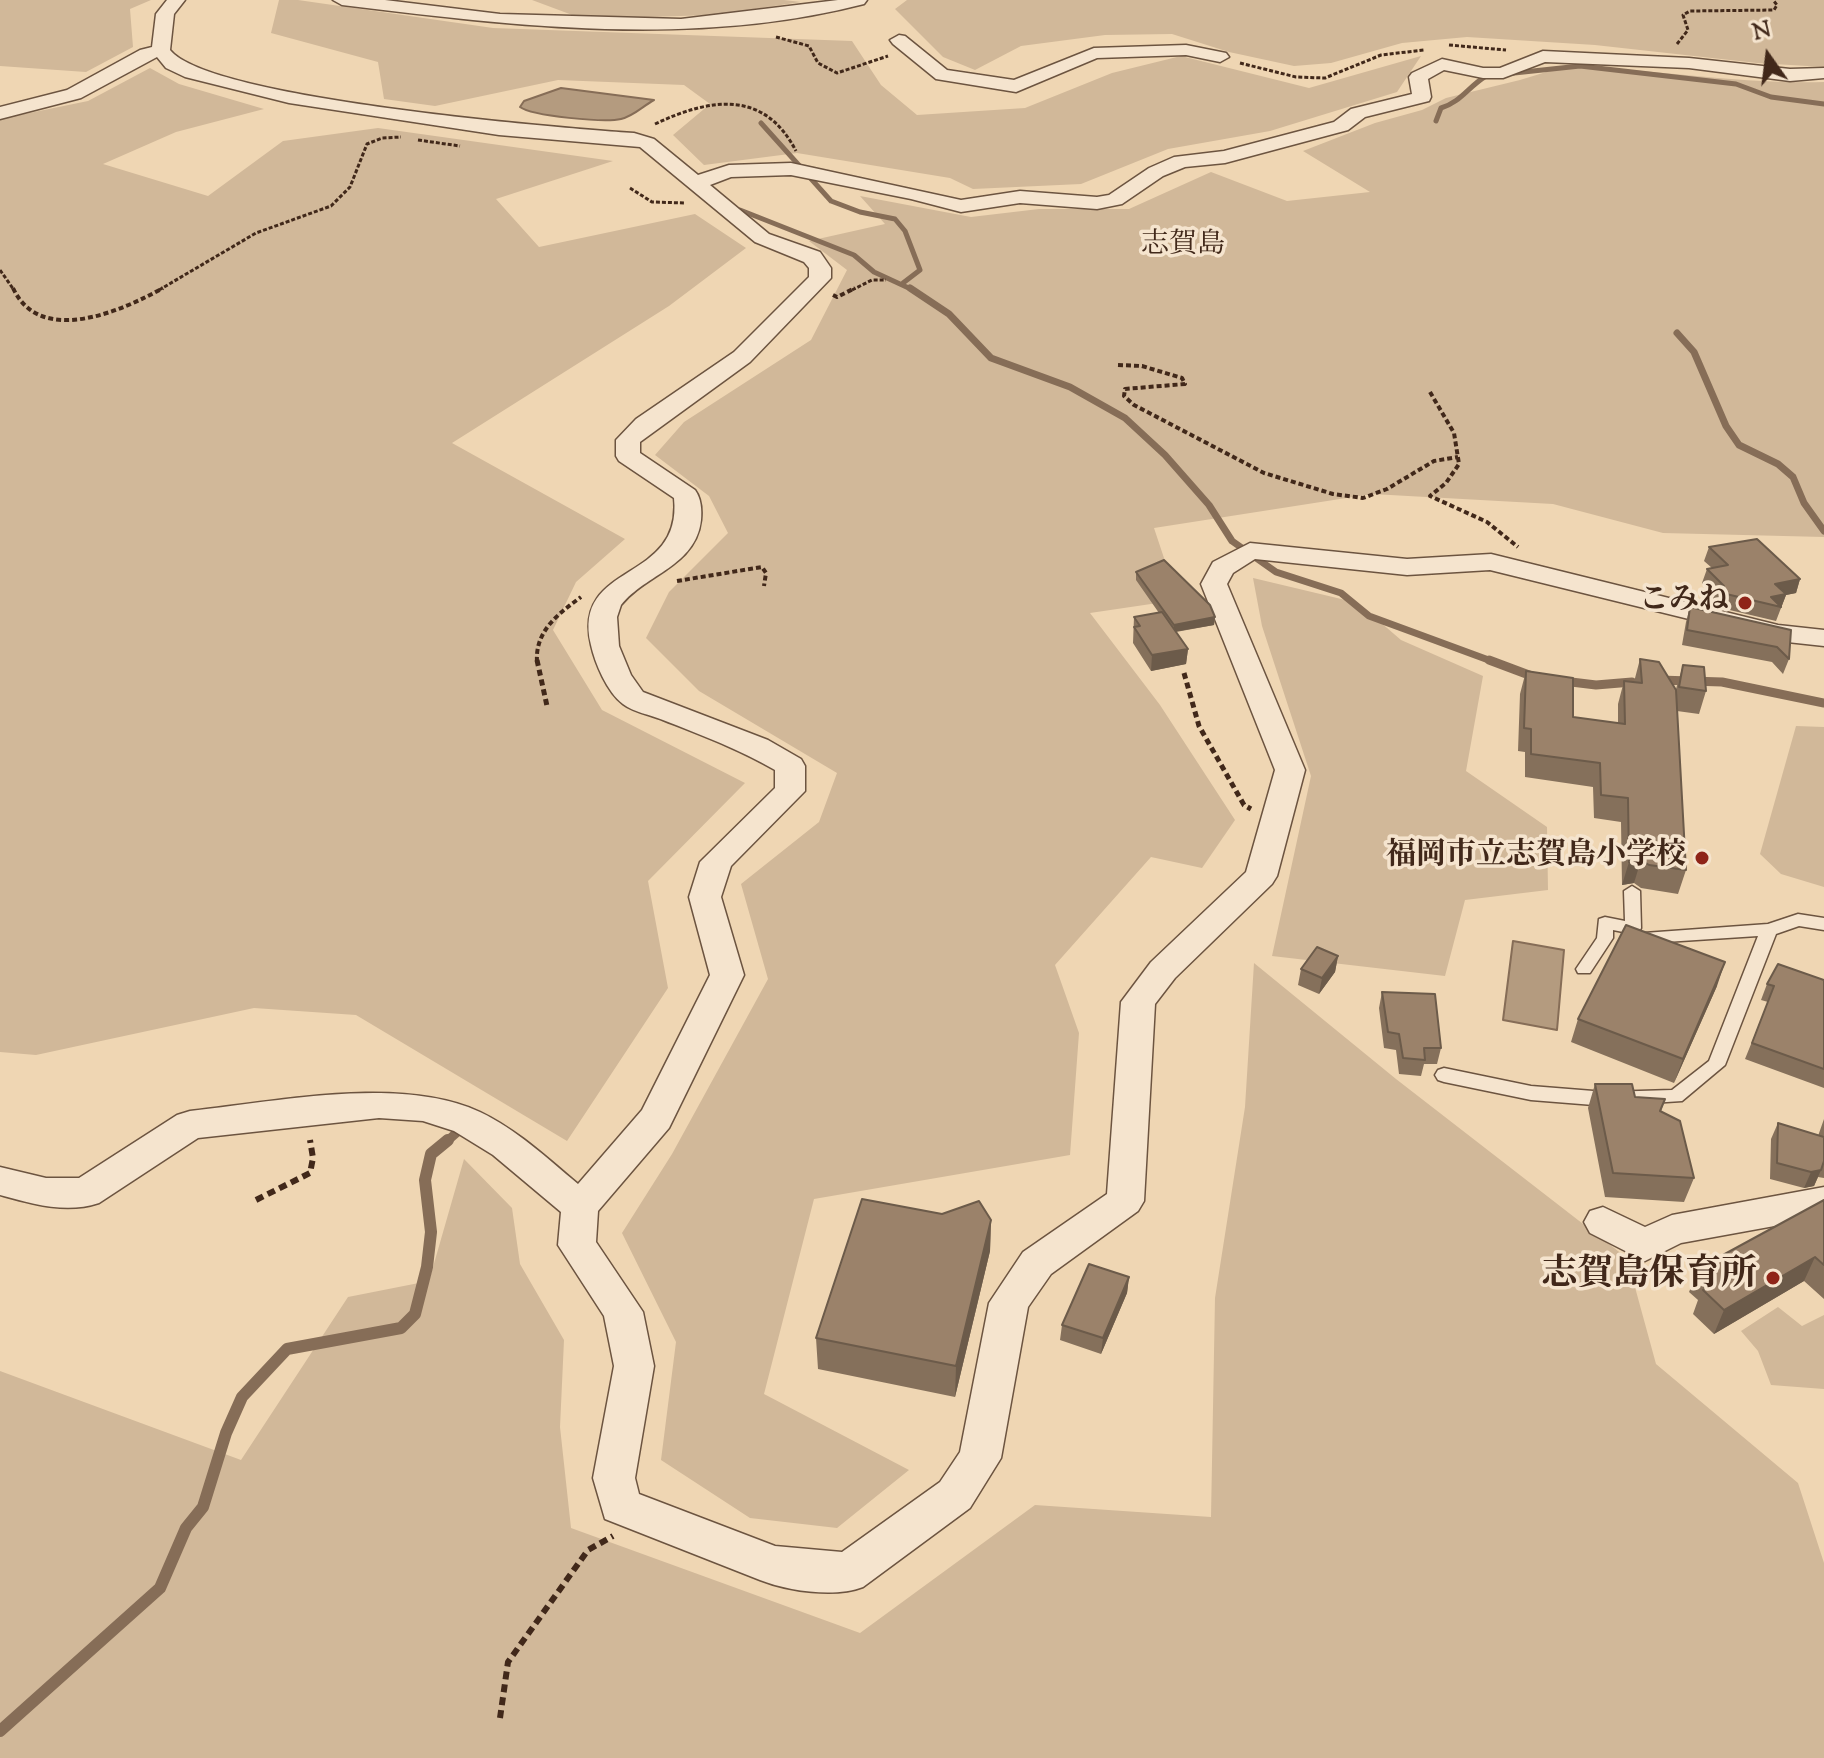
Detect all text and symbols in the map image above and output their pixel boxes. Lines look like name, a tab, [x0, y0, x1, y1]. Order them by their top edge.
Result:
text: N	[1750, 15, 1775, 50]
north arrow	[1728, 16, 1808, 96]
district label: 志賀島	[1141, 230, 1225, 264]
place label: こみね	[1639, 585, 1729, 621]
marker: こみね	[1736, 594, 1754, 612]
place label: 福岡市立志賀島小学校	[1386, 840, 1686, 876]
marker: 福岡市立志賀島小学校	[1693, 849, 1711, 867]
place label: 志賀島保育所	[1541, 1256, 1757, 1300]
marker: 志賀島保育所	[1764, 1269, 1782, 1287]

